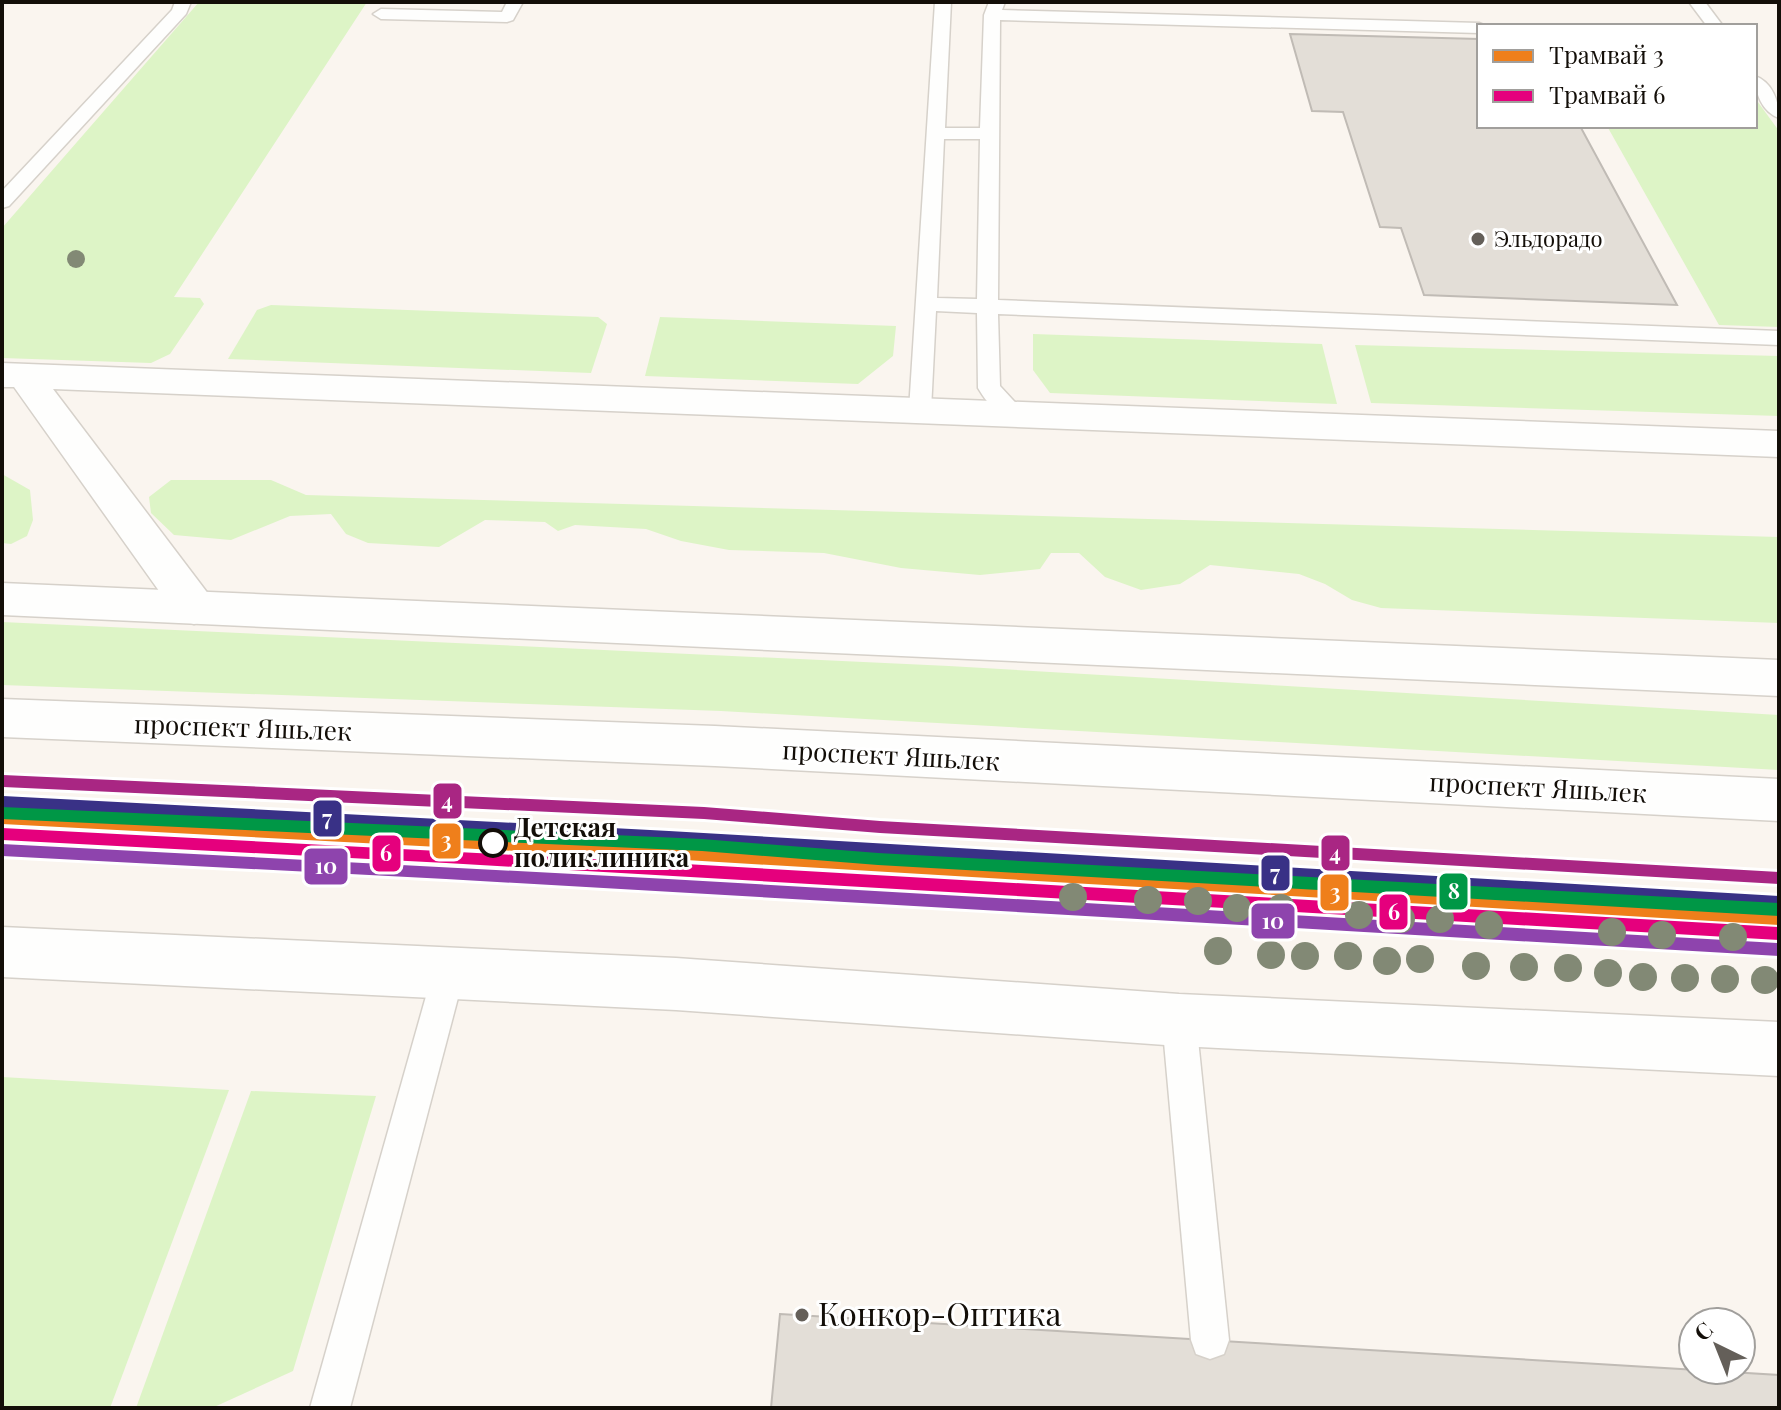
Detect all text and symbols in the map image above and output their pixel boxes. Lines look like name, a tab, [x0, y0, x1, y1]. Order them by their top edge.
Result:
legend	[1477, 24, 1757, 128]
text: Трамвай 3	[1549, 38, 1664, 70]
text: Трамвай 6	[1549, 78, 1665, 110]
place label: Эльдорадо	[1494, 223, 1602, 253]
marker: Эльдорадо	[1469, 230, 1487, 248]
street label: проспект Яшьлек	[134, 705, 353, 748]
street label: проспект Яшьлек	[781, 731, 1001, 778]
street label: проспект Яшьлек	[1428, 763, 1648, 810]
line badge: 4	[432, 782, 463, 820]
text: 4	[441, 785, 453, 815]
line badge: 7	[312, 799, 343, 838]
text: 7	[322, 802, 332, 832]
place label: Детская поликлиника	[514, 809, 690, 874]
line badge: 3	[431, 822, 462, 860]
text: 3	[441, 824, 451, 854]
marker: Детская поликлиника	[479, 829, 507, 857]
line badge: 6	[371, 834, 402, 873]
line badge: 4	[1320, 834, 1351, 872]
text: 6	[380, 837, 392, 867]
text: 4	[1329, 837, 1341, 867]
line badge: 10	[303, 847, 349, 886]
text: 10	[315, 850, 337, 880]
line badge: 7	[1260, 854, 1291, 892]
text: 7	[1270, 857, 1280, 887]
line badge: 8	[1438, 872, 1469, 911]
line badge: 3	[1319, 873, 1350, 912]
text: 8	[1448, 875, 1460, 905]
text: 3	[1330, 876, 1340, 906]
line badge: 6	[1378, 893, 1409, 931]
text: 6	[1388, 896, 1400, 926]
line badge: 10	[1250, 902, 1296, 940]
text: 10	[1262, 905, 1284, 935]
place label: Конкор-Оптика	[818, 1291, 1062, 1334]
marker: Конкор-Оптика	[793, 1306, 811, 1324]
north arrow	[1677, 1306, 1757, 1386]
text: С	[1687, 1314, 1719, 1347]

